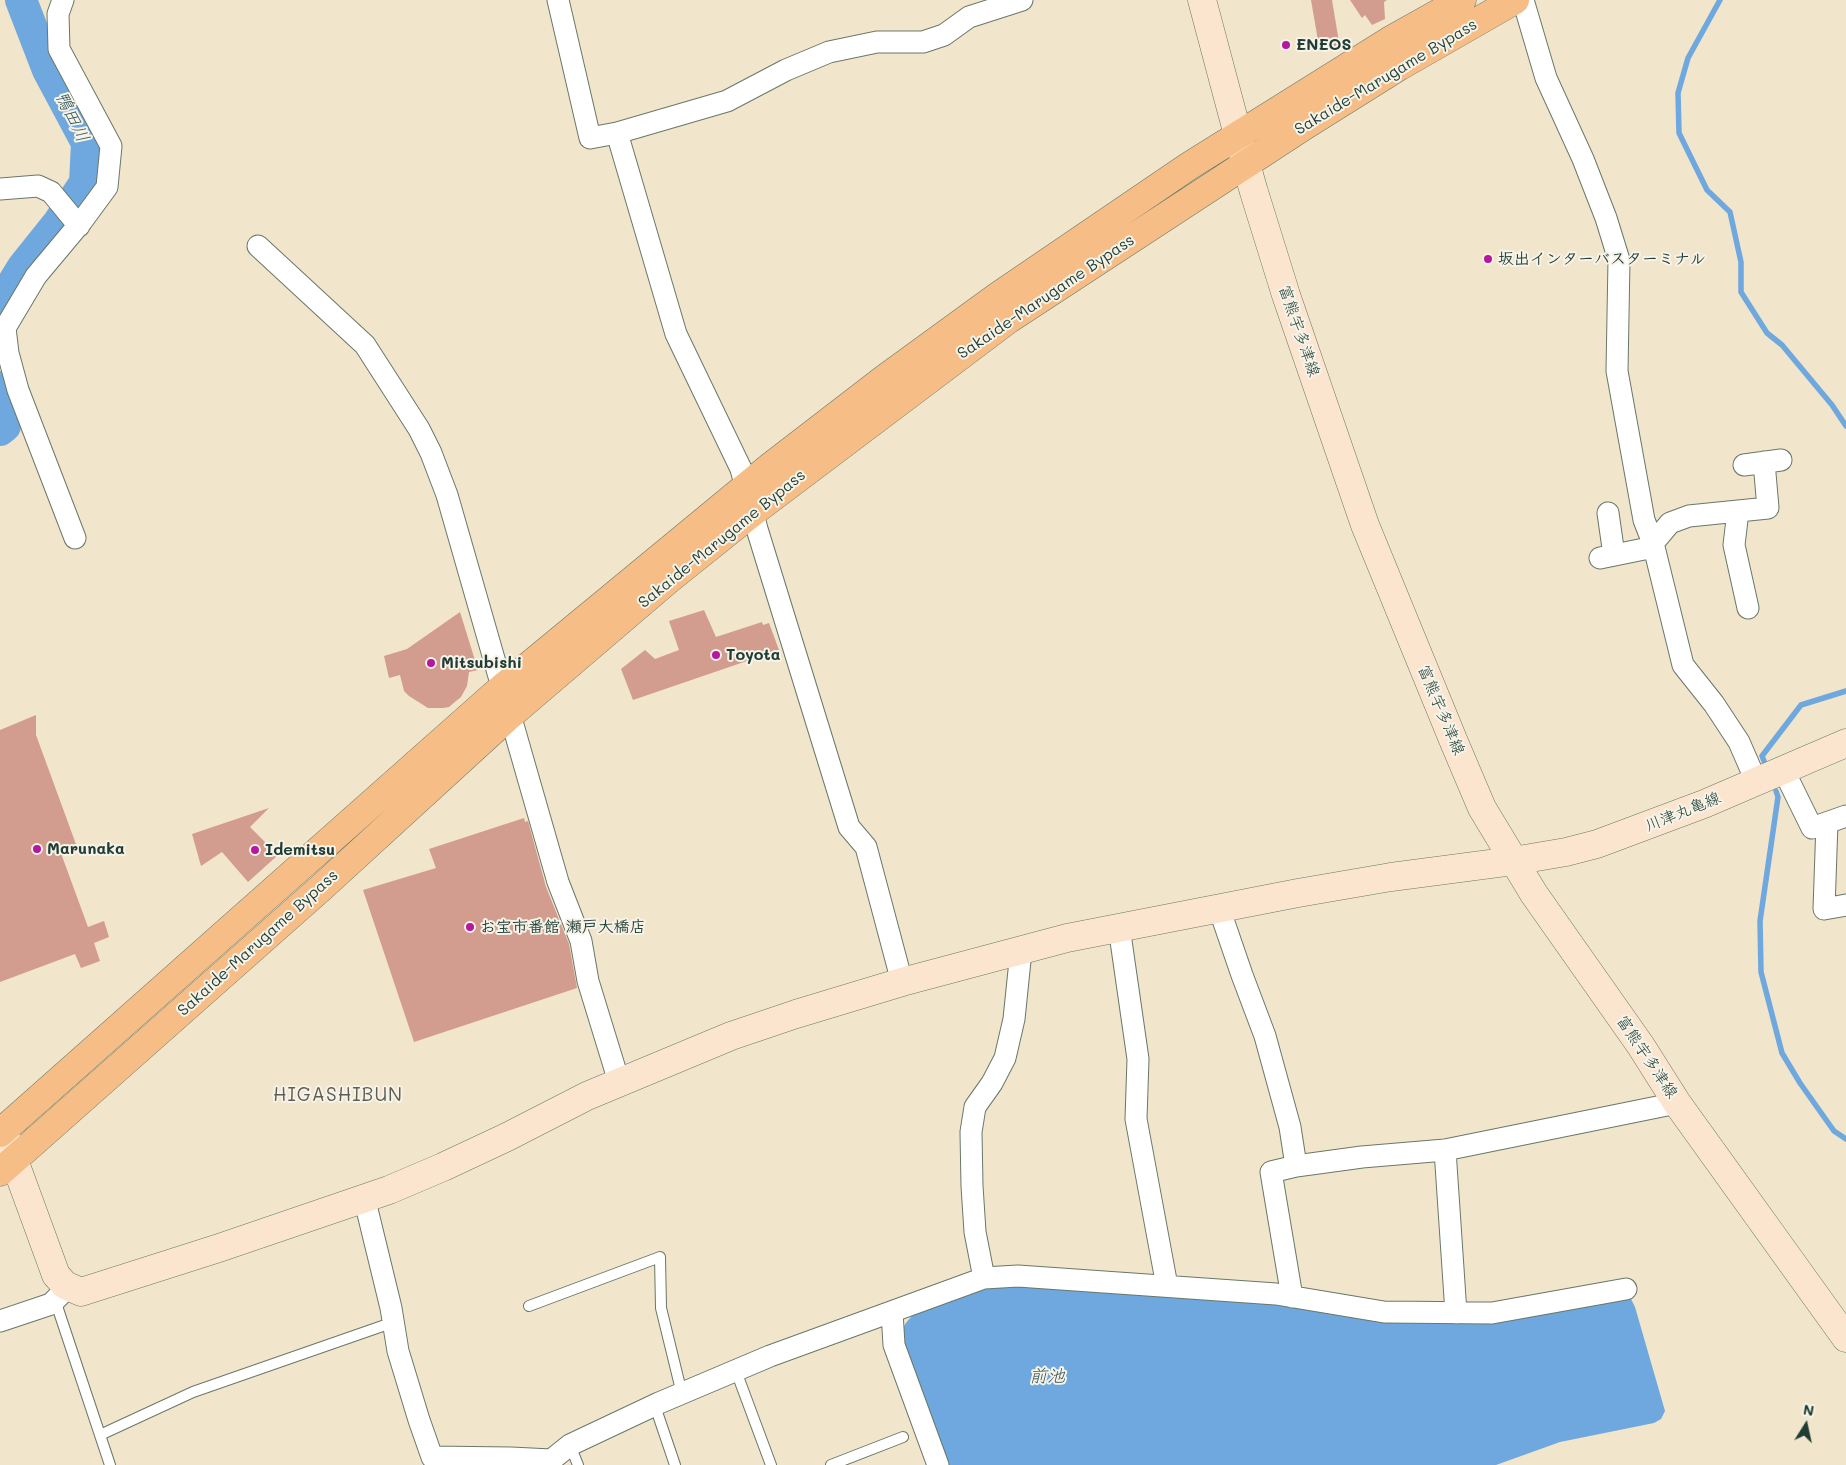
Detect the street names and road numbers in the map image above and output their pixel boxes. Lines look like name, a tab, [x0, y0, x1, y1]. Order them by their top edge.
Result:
street label: Sakaide-Marugame Bypass	[1291, 15, 1481, 139]
street label: Sakaide-Marugame Bypass	[954, 231, 1138, 363]
street label: 富熊宇多津線	[1274, 282, 1324, 380]
street label: Sakaide-Marugame Bypass	[635, 466, 809, 612]
street label: 富熊宇多津線	[1413, 662, 1469, 758]
street label: 川津丸亀線	[1642, 788, 1724, 836]
street label: Sakaide-Marugame Bypass	[174, 866, 342, 1020]
street label: 富熊宇多津線	[1612, 1012, 1682, 1102]

